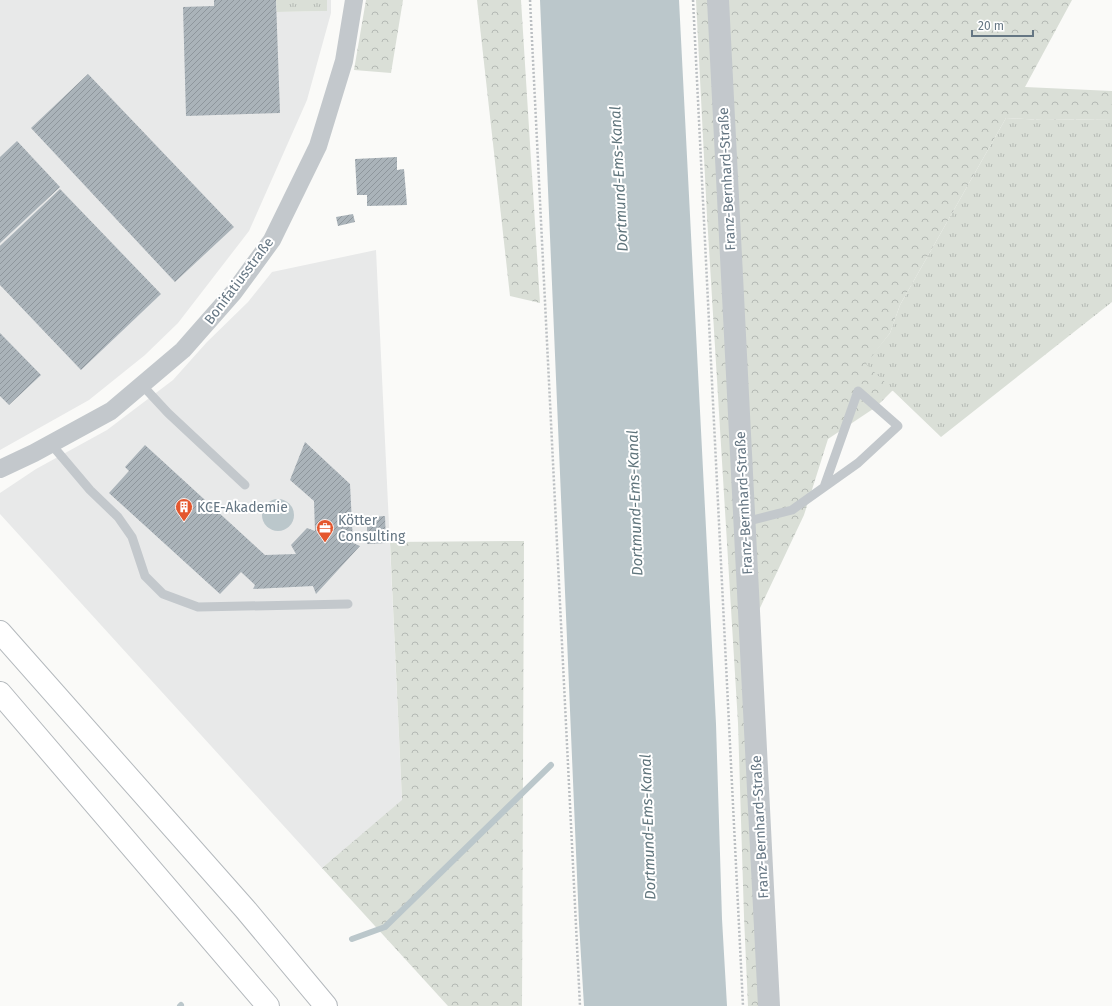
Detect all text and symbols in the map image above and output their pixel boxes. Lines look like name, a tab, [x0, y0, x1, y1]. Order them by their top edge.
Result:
scale bar	[972, 12, 1033, 38]
text: 20 m	[978, 19, 1004, 33]
water label: Dortmund-Ems-Kanal	[606, 106, 632, 252]
street label: Franz-Bernhard-Straße	[715, 107, 739, 251]
street label: Bonifatiusstraße	[201, 234, 277, 328]
water label: Dortmund-Ems-Kanal	[623, 430, 647, 576]
street label: Franz-Bernhard-Straße	[732, 431, 756, 575]
building icon: KCE-Akademie	[174, 497, 194, 522]
place label: KCE-Akademie	[197, 499, 288, 516]
place label: Kötter Consulting	[338, 512, 406, 545]
office icon: Kötter Consulting	[315, 518, 335, 543]
water label: Dortmund-Ems-Kanal	[636, 754, 660, 900]
street label: Franz-Bernhard-Straße	[748, 755, 772, 899]

